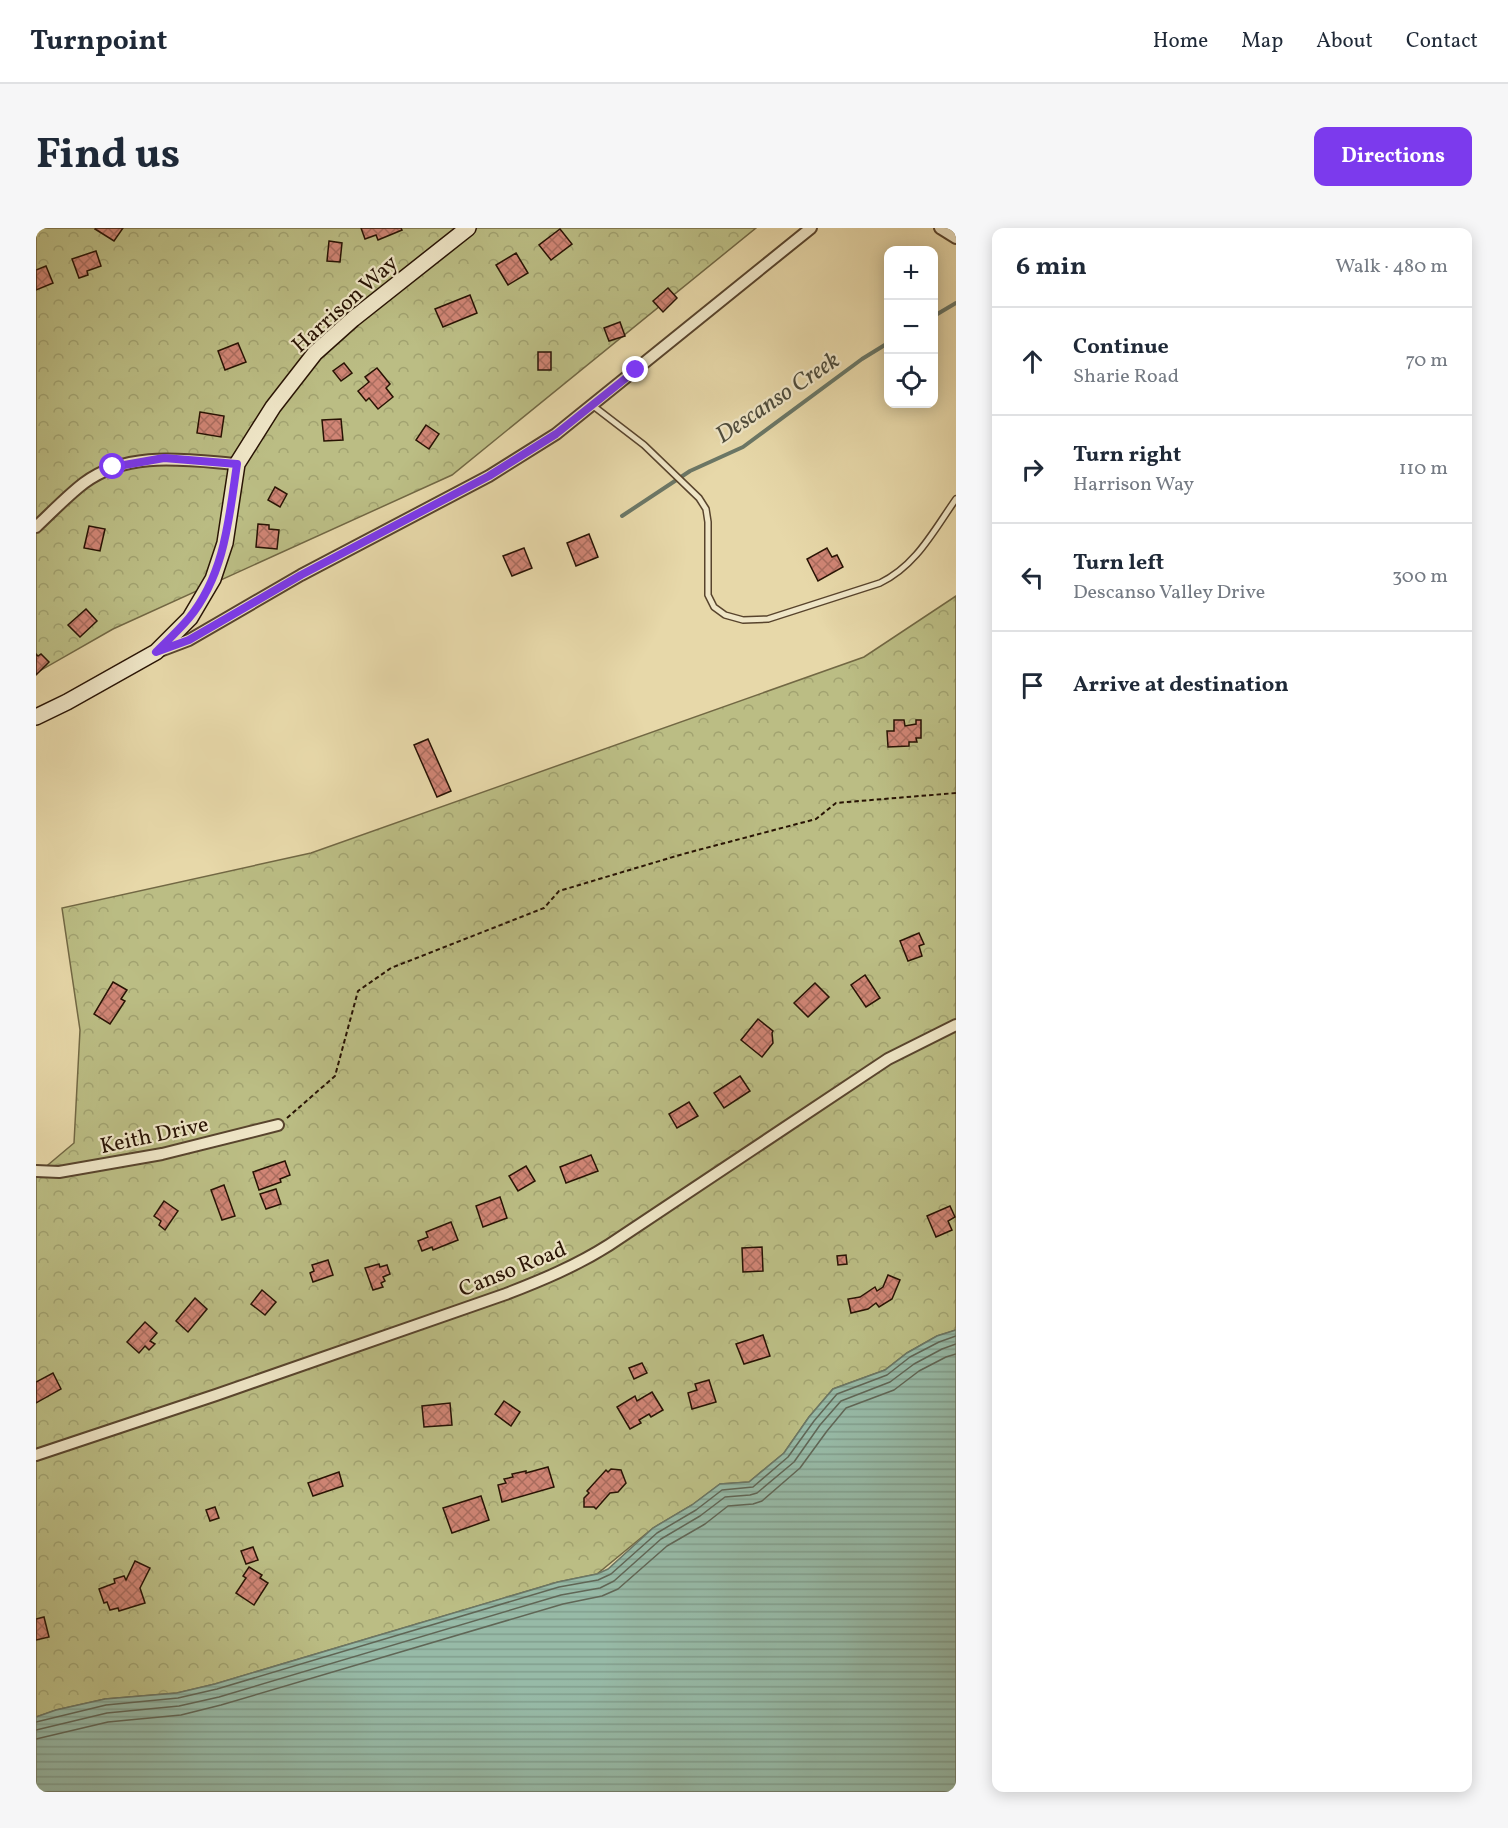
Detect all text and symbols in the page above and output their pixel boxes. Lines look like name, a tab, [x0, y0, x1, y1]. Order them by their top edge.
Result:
text: Turnpoint	[30, 22, 167, 61]
text: Home	[1153, 27, 1208, 56]
text: Map	[1241, 27, 1283, 56]
text: About	[1316, 27, 1373, 56]
text: Contact	[1406, 27, 1478, 56]
text: Find us	[36, 127, 180, 186]
button: Directions	[1314, 127, 1472, 186]
map controls	[884, 246, 938, 408]
button: +	[884, 246, 938, 300]
street label: Harrison Way	[286, 249, 406, 361]
text: 6 min	[1016, 249, 1087, 285]
text: Walk · 480 m	[1335, 253, 1448, 281]
button: −	[884, 300, 938, 354]
text: Continue	[1073, 332, 1169, 363]
water label: Descanso Creek	[709, 344, 847, 453]
icon: ahead	[1016, 345, 1049, 378]
text: 70 m	[1405, 347, 1448, 375]
button: locate	[884, 354, 938, 408]
route end	[622, 356, 648, 382]
text: Sharie Road	[1073, 363, 1179, 391]
text: Turn right	[1073, 440, 1181, 471]
route start	[99, 453, 125, 479]
icon: right	[1016, 453, 1049, 486]
text: 110 m	[1399, 455, 1448, 483]
text: Harrison Way	[1073, 471, 1194, 499]
text: Turn left	[1073, 548, 1164, 579]
icon: left	[1016, 561, 1049, 594]
text: 300 m	[1392, 563, 1448, 591]
text: Descanso Valley Drive	[1073, 579, 1265, 607]
icon: arrive	[1016, 669, 1049, 702]
text: Arrive at destination	[1073, 670, 1289, 701]
street label: Keith Drive	[97, 1110, 212, 1163]
street label: Canso Road	[454, 1235, 571, 1306]

